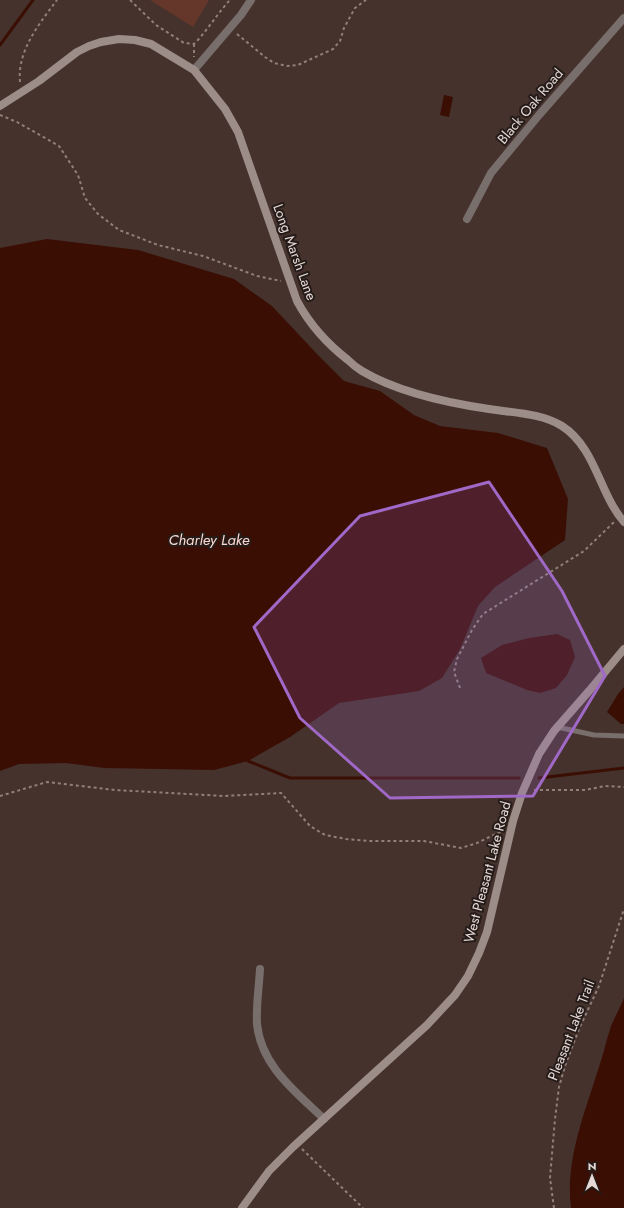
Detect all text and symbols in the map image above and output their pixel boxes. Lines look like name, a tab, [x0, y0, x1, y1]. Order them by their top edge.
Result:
street label: Black Oak Road	[492, 64, 568, 148]
street label: Long Marsh Lane	[268, 201, 322, 303]
water label: Charley Lake	[169, 529, 250, 551]
street label: West Pleasant Lake Road	[458, 799, 516, 945]
street label: Pleasant Lake Trail	[543, 977, 599, 1083]
north arrow	[572, 1156, 612, 1196]
text: N	[588, 1158, 596, 1174]

